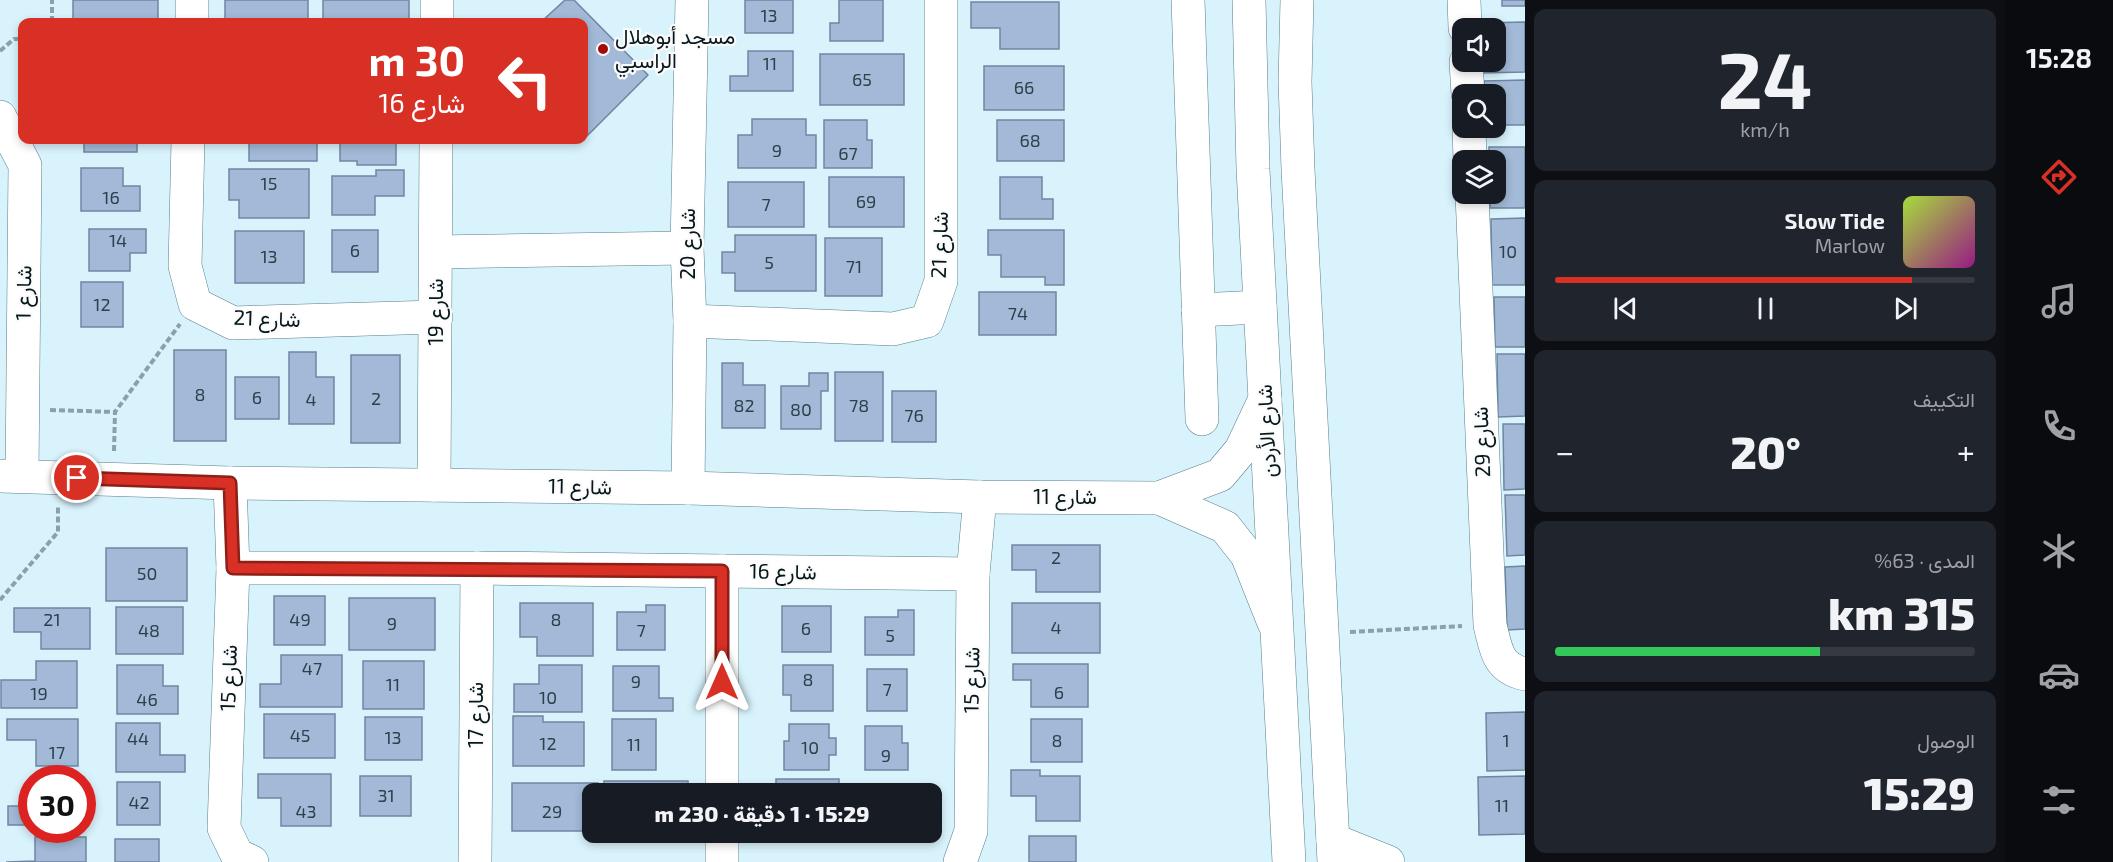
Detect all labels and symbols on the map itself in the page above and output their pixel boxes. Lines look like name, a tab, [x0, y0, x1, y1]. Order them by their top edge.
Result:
house number: 13	[760, 4, 778, 26]
place label: مسجد أبوهلال الراسبي	[615, 23, 735, 78]
marker: مسجد أبوهلال الراسبي	[596, 42, 610, 56]
house number: 11	[763, 52, 777, 74]
house number: 65	[852, 68, 872, 90]
house number: 66	[1014, 76, 1034, 98]
house number: 68	[1019, 129, 1041, 151]
house number: 9	[772, 139, 782, 161]
house number: 67	[838, 142, 858, 164]
house number: 15	[261, 172, 277, 194]
house number: 16	[102, 186, 120, 208]
house number: 69	[856, 190, 876, 212]
house number: 7	[761, 193, 771, 215]
street label: شارع 20	[674, 208, 702, 280]
street label: شارع 21	[925, 211, 955, 279]
house number: 14	[109, 229, 127, 251]
house number: 6	[350, 239, 360, 261]
house number: 10	[1499, 240, 1517, 262]
house number: 13	[260, 245, 278, 267]
house number: 5	[764, 251, 774, 273]
house number: 71	[846, 255, 862, 277]
street label: شارع 1	[10, 265, 38, 321]
street label: شارع 19	[422, 278, 450, 346]
house number: 12	[93, 293, 111, 315]
house number: 74	[1008, 302, 1028, 324]
street label: شارع 21	[233, 304, 301, 334]
house number: 8	[195, 383, 205, 405]
street label: شارع الأردن	[1251, 384, 1283, 478]
house number: 6	[252, 386, 262, 408]
house number: 2	[371, 387, 381, 409]
house number: 4	[305, 388, 317, 410]
house number: 82	[733, 394, 755, 416]
house number: 78	[849, 394, 869, 416]
house number: 80	[790, 398, 812, 420]
house number: 76	[904, 404, 924, 426]
street label: شارع 29	[1467, 406, 1497, 478]
pin	[51, 452, 102, 503]
street label: شارع 11	[548, 472, 612, 502]
street label: شارع 11	[1033, 483, 1097, 511]
house number: 2	[1051, 546, 1061, 568]
street label: شارع 16	[749, 557, 817, 587]
house number: 50	[137, 562, 157, 584]
house number: 21	[43, 608, 61, 630]
house number: 49	[289, 608, 311, 630]
house number: 8	[551, 608, 561, 630]
house number: 9	[387, 612, 397, 634]
house number: 4	[1050, 616, 1062, 638]
house number: 6	[801, 617, 811, 639]
house number: 48	[138, 619, 160, 641]
house number: 7	[636, 619, 646, 641]
house number: 5	[885, 624, 895, 646]
street label: شارع 15	[214, 644, 244, 712]
street label: شارع 15	[957, 646, 987, 714]
position arrow	[690, 650, 754, 714]
house number: 47	[302, 657, 322, 679]
house number: 8	[803, 668, 813, 690]
house number: 9	[631, 670, 641, 692]
house number: 11	[386, 673, 400, 695]
house number: 7	[882, 678, 892, 700]
house number: 6	[1054, 681, 1064, 703]
house number: 19	[30, 682, 48, 704]
street label: شارع 17	[462, 682, 490, 748]
house number: 10	[539, 686, 557, 708]
house number: 46	[136, 688, 158, 710]
house number: 45	[290, 724, 310, 746]
house number: 13	[384, 726, 402, 748]
house number: 44	[127, 727, 149, 749]
house number: 8	[1052, 729, 1062, 751]
house number: 1	[1502, 729, 1510, 751]
house number: 12	[539, 732, 557, 754]
house number: 11	[627, 733, 641, 755]
house number: 10	[801, 736, 819, 758]
house number: 17	[49, 741, 65, 763]
house number: 9	[881, 744, 891, 766]
speed limit sign: 30	[18, 765, 96, 843]
house number: 31	[377, 784, 395, 806]
house number: 42	[128, 791, 150, 813]
house number: 11	[1495, 794, 1509, 816]
house number: 43	[295, 800, 317, 822]
house number: 29	[542, 800, 562, 822]

